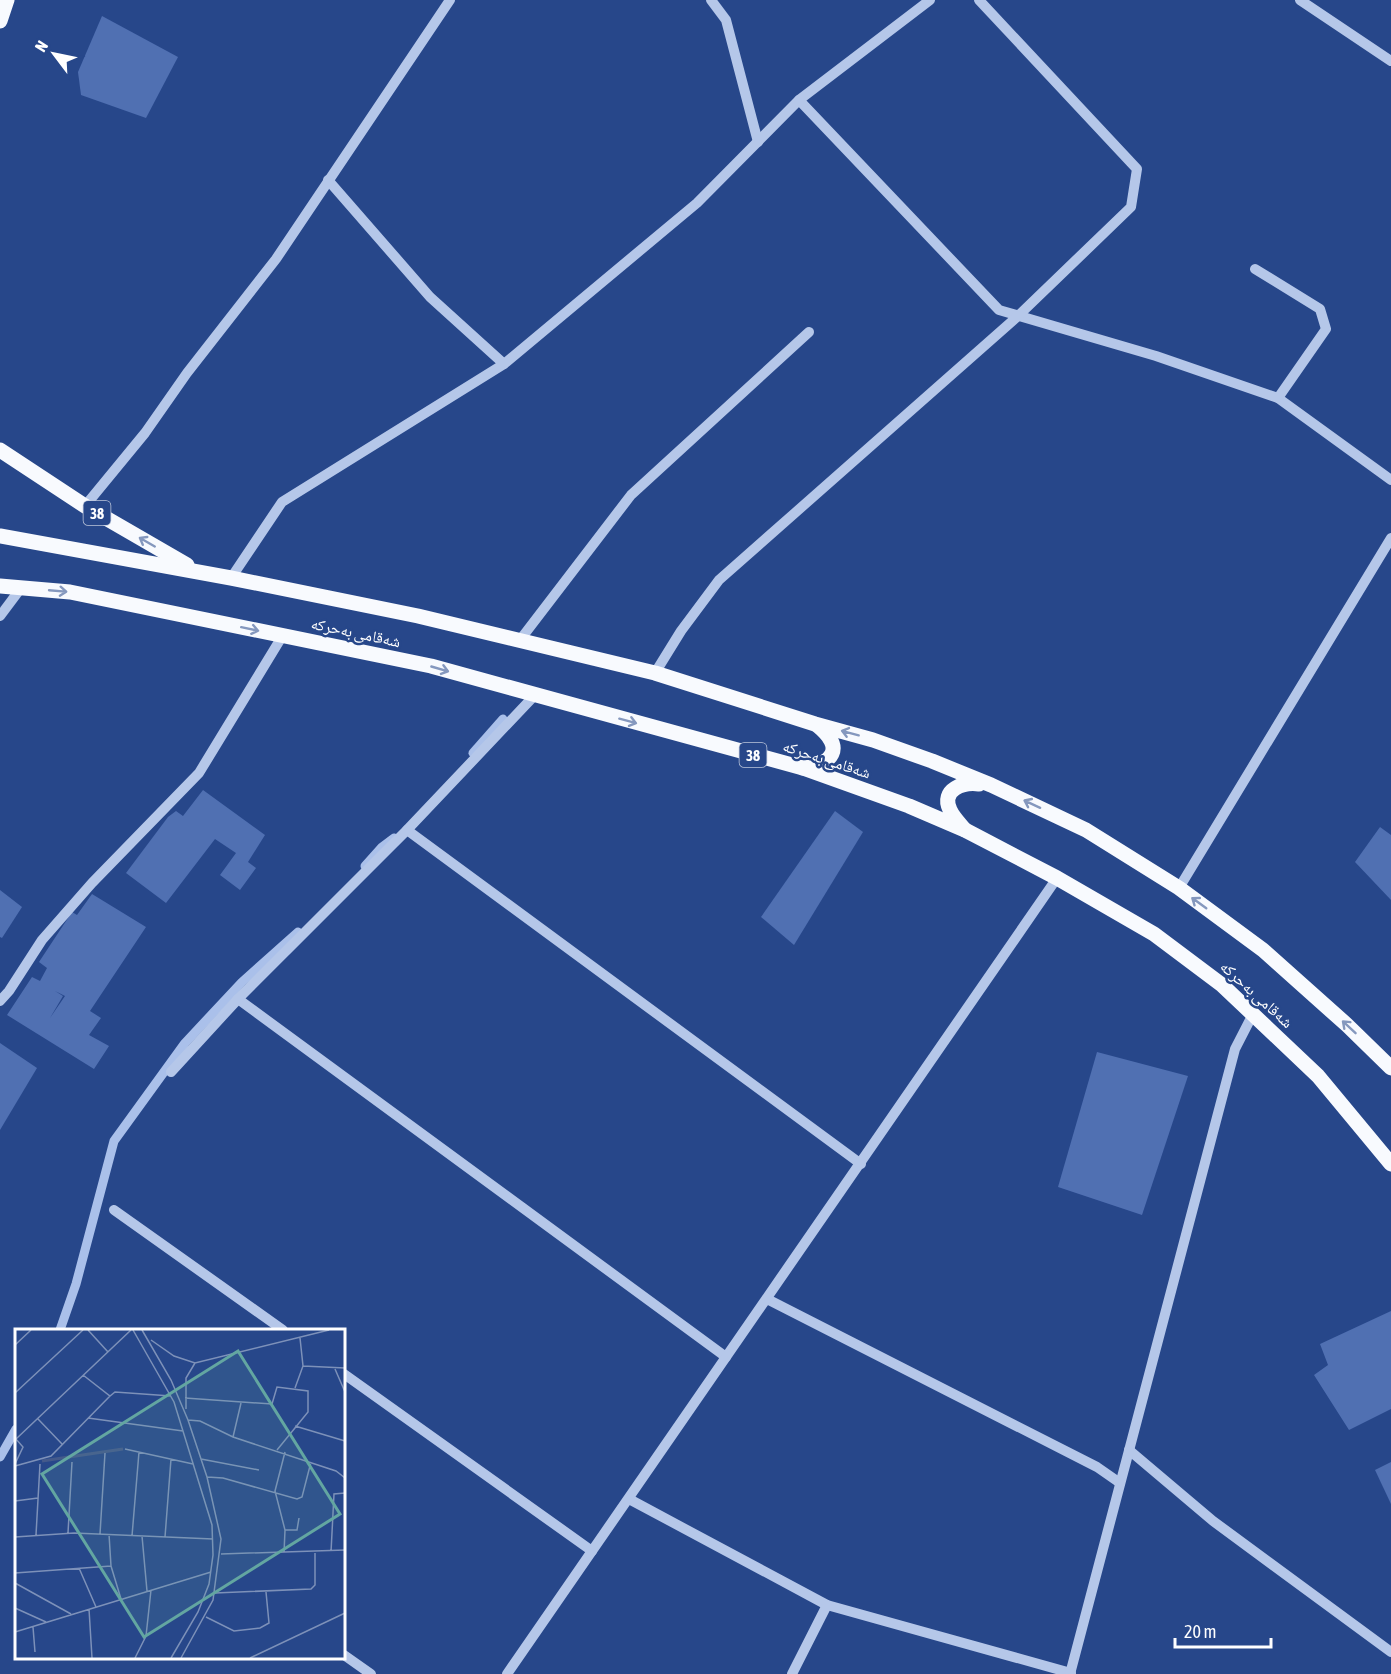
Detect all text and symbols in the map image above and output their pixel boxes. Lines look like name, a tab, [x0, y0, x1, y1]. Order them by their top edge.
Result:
north arrow	[24, 24, 84, 84]
text: N	[31, 37, 51, 55]
road number: 38	[84, 501, 110, 525]
one-way arrow	[139, 536, 156, 548]
one-way arrow	[48, 586, 68, 597]
street label: شەقامی بەحرکە	[309, 614, 402, 652]
one-way arrow	[239, 624, 259, 635]
one-way arrow	[430, 664, 449, 675]
one-way arrow	[618, 716, 637, 728]
one-way arrow	[841, 727, 860, 739]
street label: شەقامی بەحرکە	[780, 736, 873, 784]
road number: 38	[740, 743, 766, 767]
one-way arrow	[1023, 798, 1041, 810]
one-way arrow	[1192, 897, 1208, 909]
street label: شەقامی بەحرکە	[1216, 957, 1297, 1033]
one-way arrow	[1342, 1021, 1357, 1035]
inset map	[15, 1329, 345, 1659]
scale bar	[1175, 1611, 1271, 1649]
text: 20 m	[1184, 1621, 1216, 1642]

